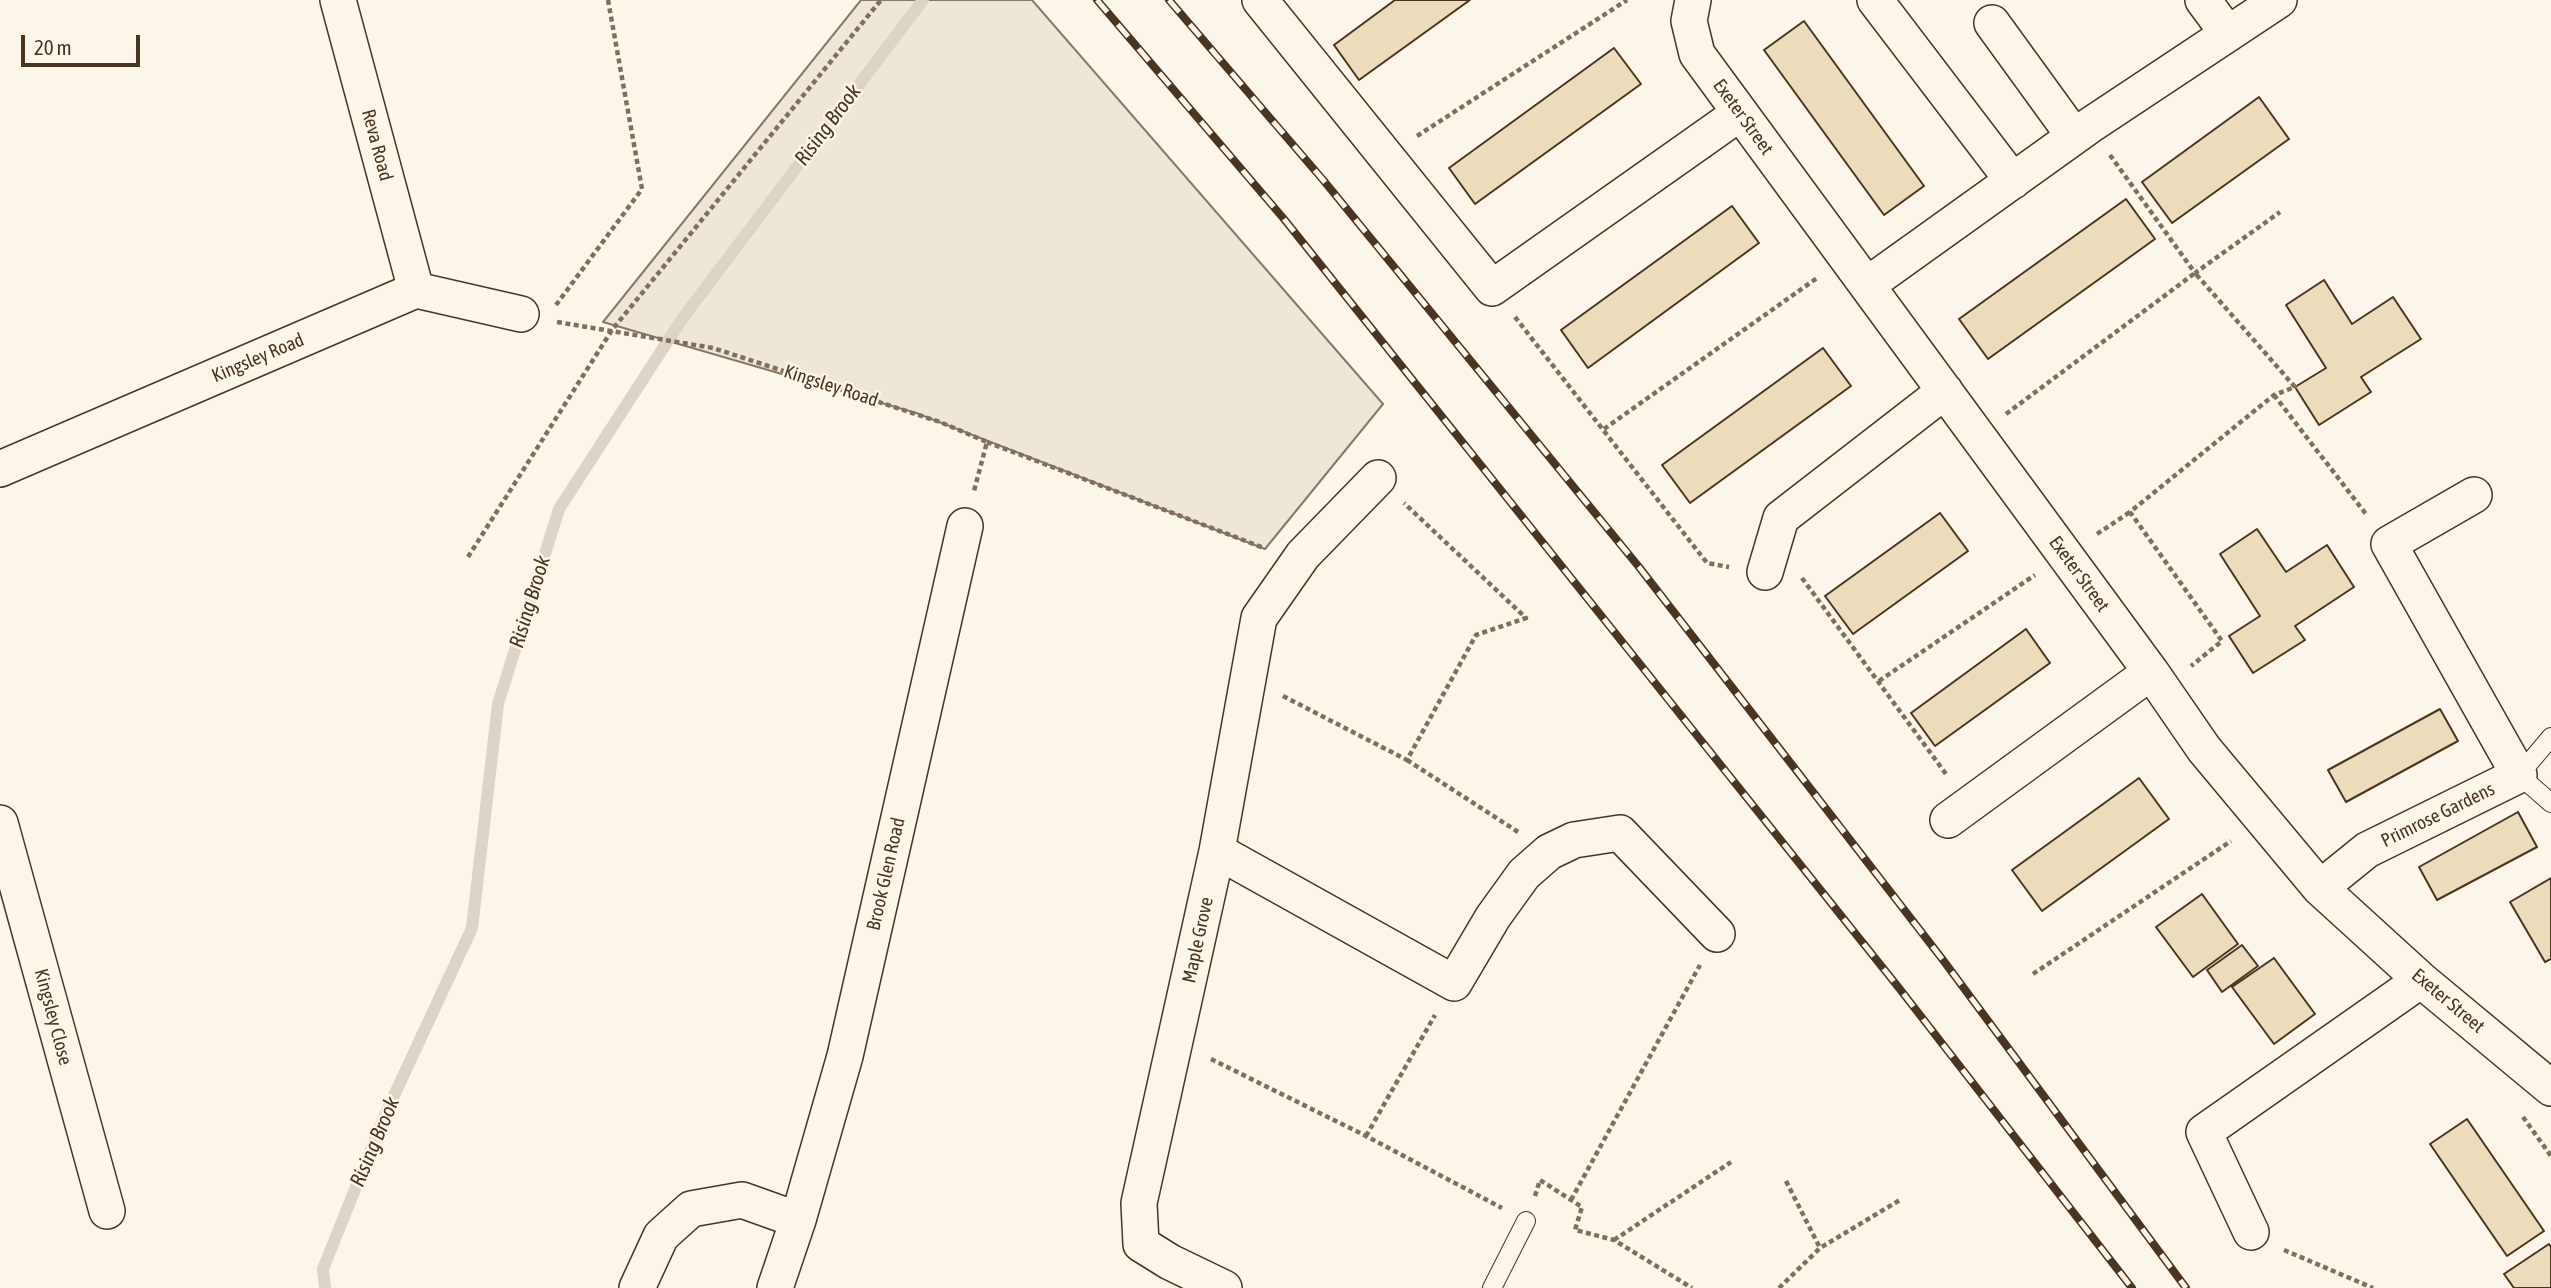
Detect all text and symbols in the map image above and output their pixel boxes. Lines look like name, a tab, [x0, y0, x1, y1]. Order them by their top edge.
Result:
scale bar	[24, 21, 144, 65]
text: 20 m	[34, 35, 72, 59]
street label: Exeter Street	[1708, 75, 1778, 159]
water label: Rising Brook	[789, 79, 867, 171]
street label: Reva Road	[357, 107, 397, 183]
street label: Kingsley Road	[209, 328, 307, 388]
street label: Kingsley Road	[781, 360, 881, 412]
street label: Exeter Street	[2044, 532, 2114, 616]
water label: Rising Brook	[504, 553, 556, 651]
street label: Primrose Gardens	[2378, 778, 2498, 852]
street label: Brook Glen Road	[862, 815, 910, 933]
street label: Maple Grove	[1178, 895, 1218, 985]
street label: Exeter Street	[2407, 964, 2489, 1038]
street label: Kingsley Close	[29, 966, 77, 1068]
water label: Rising Brook	[345, 1093, 405, 1191]

